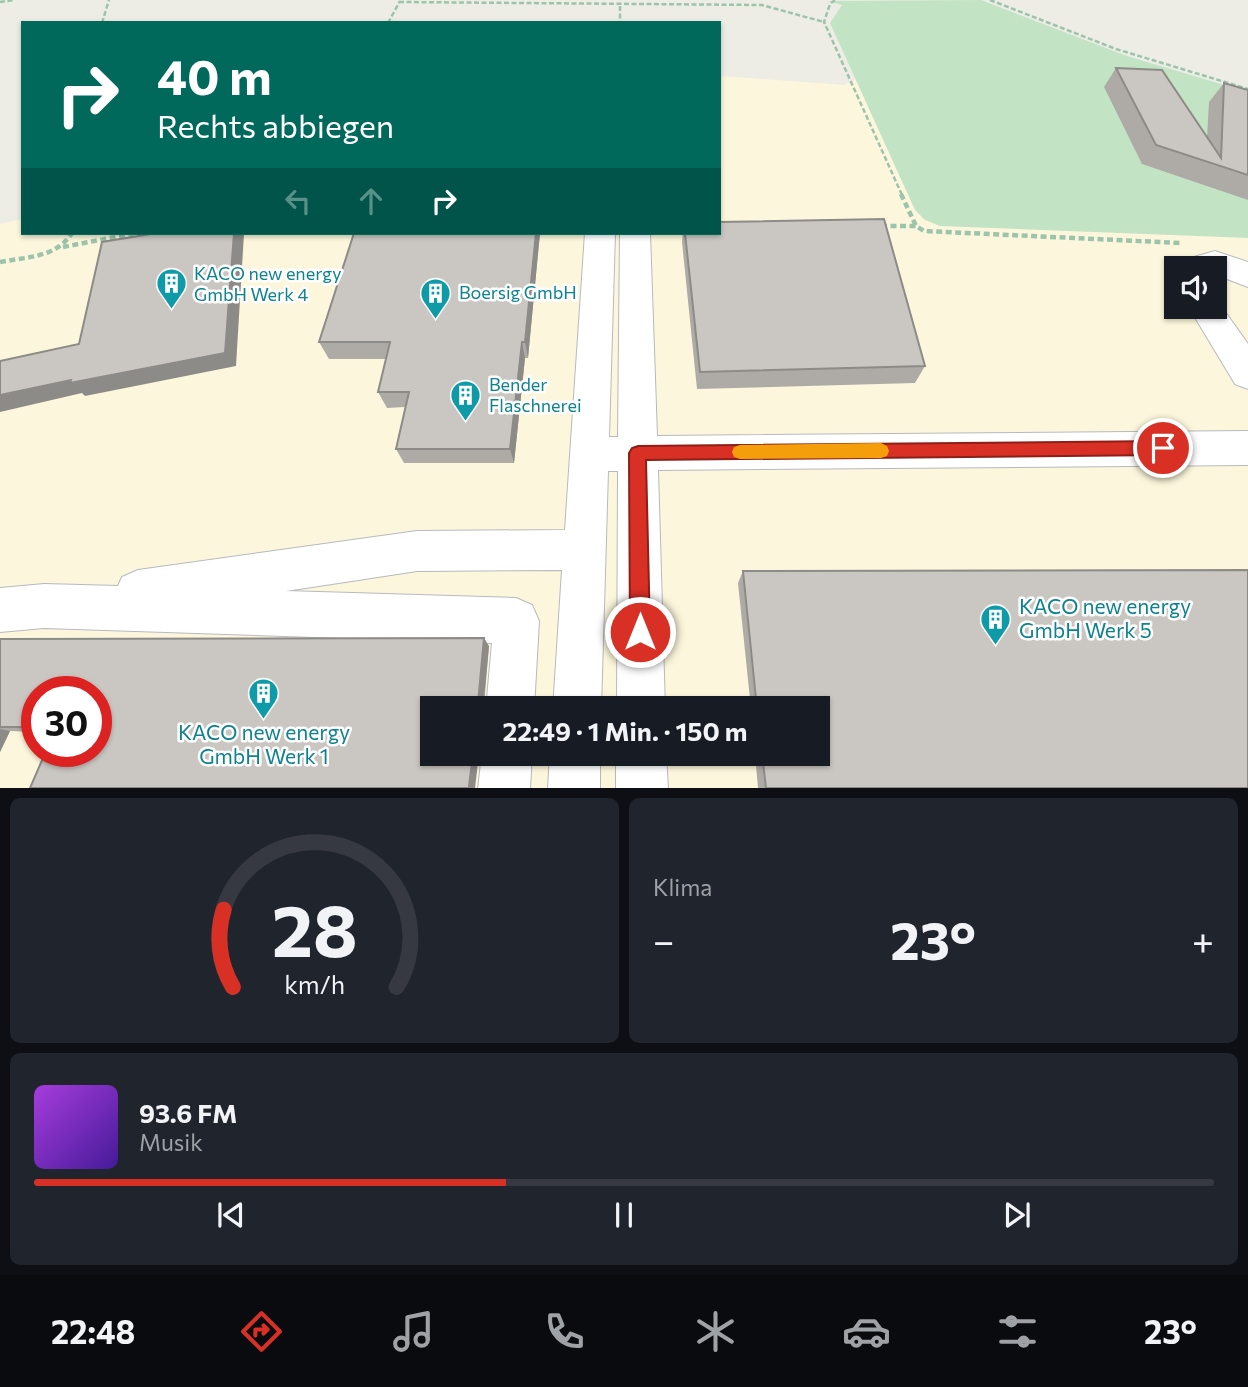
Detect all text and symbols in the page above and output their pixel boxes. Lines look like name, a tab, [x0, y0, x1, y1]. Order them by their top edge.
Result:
text: 40 m	[157, 45, 272, 105]
icon: right	[42, 49, 133, 140]
text: Rechts abbiegen	[157, 105, 394, 145]
icon: left	[279, 182, 317, 220]
icon: ahead	[352, 182, 390, 220]
icon: right	[425, 182, 463, 220]
map controls	[1164, 256, 1227, 319]
button: sound	[1164, 256, 1227, 319]
place label: KACO new energy GmbH Werk 4	[194, 262, 341, 305]
building icon: KACO new energy GmbH Werk 4	[154, 267, 188, 311]
building icon: Boersig GmbH	[419, 276, 453, 320]
place label: Boersig GmbH	[459, 281, 577, 303]
place label: Bender Flaschnerei	[489, 373, 582, 416]
building icon: Bender Flaschnerei	[449, 378, 483, 422]
pin	[1133, 418, 1193, 478]
icon: arrive	[1144, 429, 1182, 467]
place label: KACO new energy GmbH Werk 5	[1019, 593, 1191, 642]
position arrow	[603, 595, 677, 669]
building icon: KACO new energy GmbH Werk 5	[979, 602, 1013, 646]
speed limit sign: 30	[21, 676, 112, 767]
building icon: KACO new energy GmbH Werk 1	[247, 676, 281, 720]
text: 22:49 · 1 Min. · 150 m	[503, 715, 747, 746]
place label: KACO new energy GmbH Werk 1	[178, 719, 350, 768]
text: Klima	[653, 873, 712, 901]
text: 28	[272, 883, 358, 972]
text: 23°	[890, 907, 976, 971]
text: −	[653, 916, 675, 963]
text: +	[1192, 916, 1214, 963]
text: km/h	[284, 968, 345, 998]
text: 93.6 FM	[139, 1097, 237, 1128]
text: Musik	[139, 1128, 203, 1156]
icon: previous	[212, 1196, 250, 1234]
icon: pause	[605, 1196, 643, 1234]
icon: next	[998, 1196, 1036, 1234]
icon: directions	[237, 1307, 286, 1356]
icon: music	[389, 1307, 438, 1356]
icon: phone	[540, 1307, 589, 1356]
icon: climate	[691, 1307, 740, 1356]
icon: car	[842, 1307, 891, 1356]
icon: filters	[993, 1307, 1042, 1356]
text: 22:48	[51, 1311, 135, 1351]
text: 23°	[1144, 1311, 1197, 1351]

